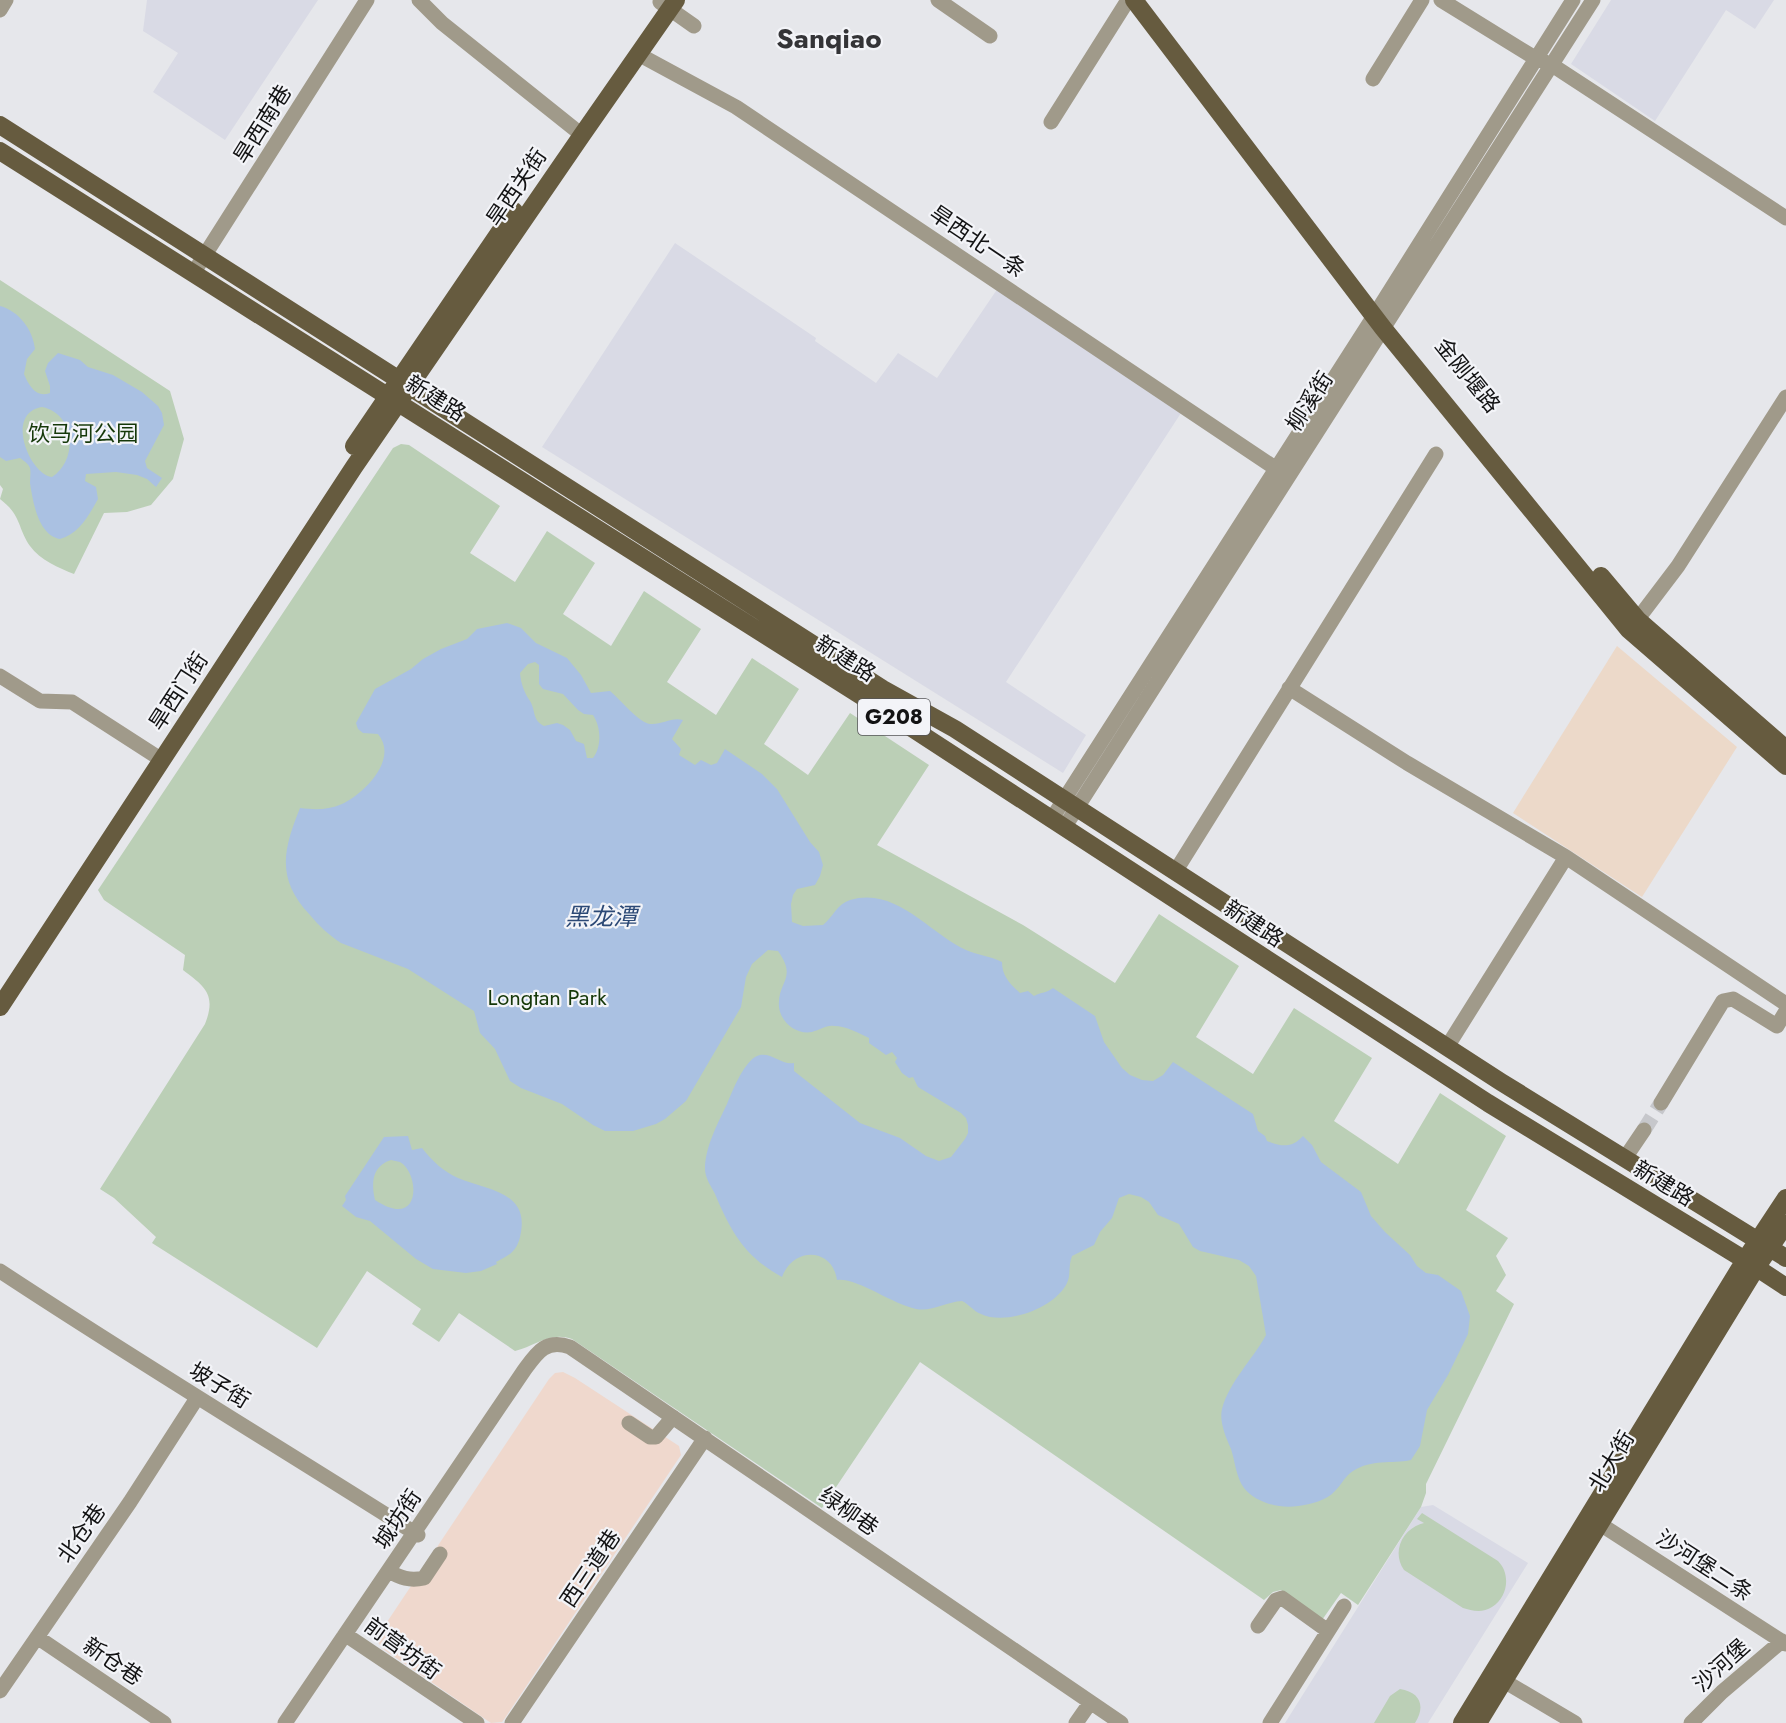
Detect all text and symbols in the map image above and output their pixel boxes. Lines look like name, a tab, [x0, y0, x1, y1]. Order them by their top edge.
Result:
district label: Sanqiao	[776, 18, 882, 59]
street label: 旱西南巷	[225, 78, 299, 170]
street label: 旱西关街	[478, 142, 554, 232]
street label: 旱西北一条	[923, 197, 1033, 285]
street label: 金刚堰路	[1428, 331, 1508, 419]
street label: 柳溪街	[1278, 365, 1340, 437]
street label: 新建路	[400, 367, 472, 429]
park label: 饮马河公园	[28, 417, 138, 449]
street label: 新建路	[810, 627, 882, 689]
street label: 旱西门街	[141, 645, 215, 737]
road number: G208	[858, 699, 930, 735]
street label: 新建路	[1218, 892, 1290, 954]
water label: 黑龙潭	[565, 899, 641, 934]
park label: Longtan Park	[487, 981, 607, 1013]
street label: 新建路	[1627, 1152, 1701, 1214]
street label: 坡子街	[183, 1354, 257, 1416]
street label: 北大街	[1580, 1424, 1642, 1498]
street label: 绿柳巷	[813, 1479, 885, 1543]
street label: 城坊街	[365, 1483, 429, 1555]
street label: 北仓巷	[49, 1497, 113, 1569]
street label: 沙河堡二条	[1650, 1522, 1760, 1608]
street label: 西三道巷	[552, 1523, 628, 1613]
street label: 前营坊街	[358, 1609, 448, 1687]
street label: 新仓巷	[77, 1629, 149, 1693]
street label: 沙河堡	[1686, 1631, 1756, 1699]

